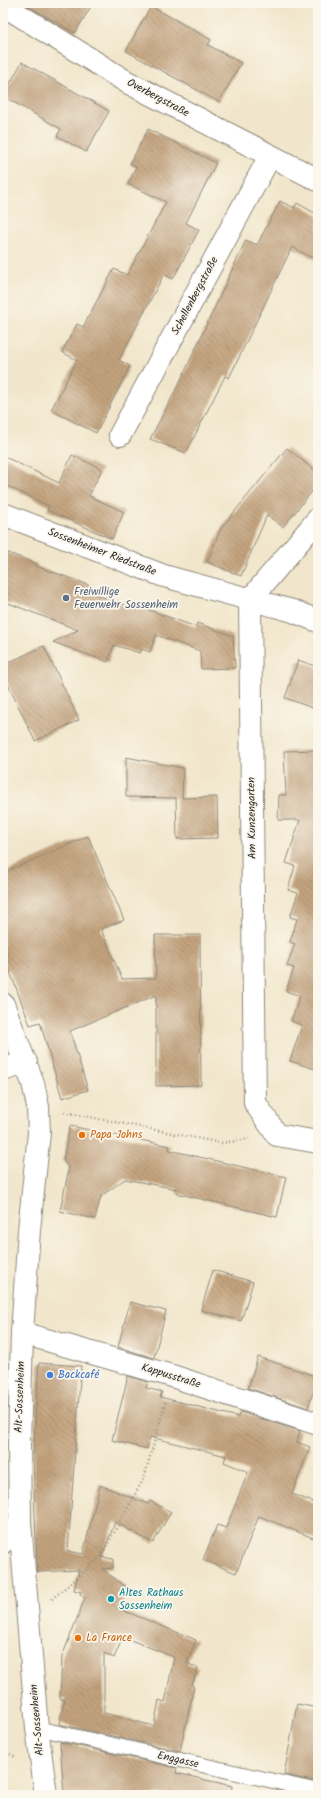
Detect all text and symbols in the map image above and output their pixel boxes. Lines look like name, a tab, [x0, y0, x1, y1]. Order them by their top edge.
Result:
street label: Overbergstraße	[123, 74, 193, 122]
street label: Schellenbergstraße	[167, 254, 223, 338]
street label: Sossenheimer Riedstraße	[45, 523, 159, 581]
place label: Freiwillige Feuerwehr Sossenheim	[74, 583, 178, 614]
marker: Freiwillige Feuerwehr Sossenheim	[61, 593, 71, 603]
street label: Am Kunzengarten	[242, 777, 262, 859]
place label: Papa Johns	[90, 1126, 143, 1144]
marker: Papa Johns	[77, 1130, 87, 1140]
street label: Kappusstraße	[139, 1358, 203, 1394]
street label: Alt-Sossenheim	[10, 1361, 30, 1433]
place label: Backcafé	[58, 1366, 100, 1384]
marker: Backcafé	[45, 1370, 55, 1380]
place label: Altes Rathaus Sossenheim	[119, 1584, 184, 1615]
marker: Altes Rathaus Sossenheim	[106, 1594, 116, 1604]
place label: La France	[86, 1629, 132, 1647]
marker: La France	[73, 1633, 83, 1643]
street label: Alt-Sossenheim	[25, 1683, 49, 1757]
street label: Enggasse	[155, 1746, 201, 1774]

